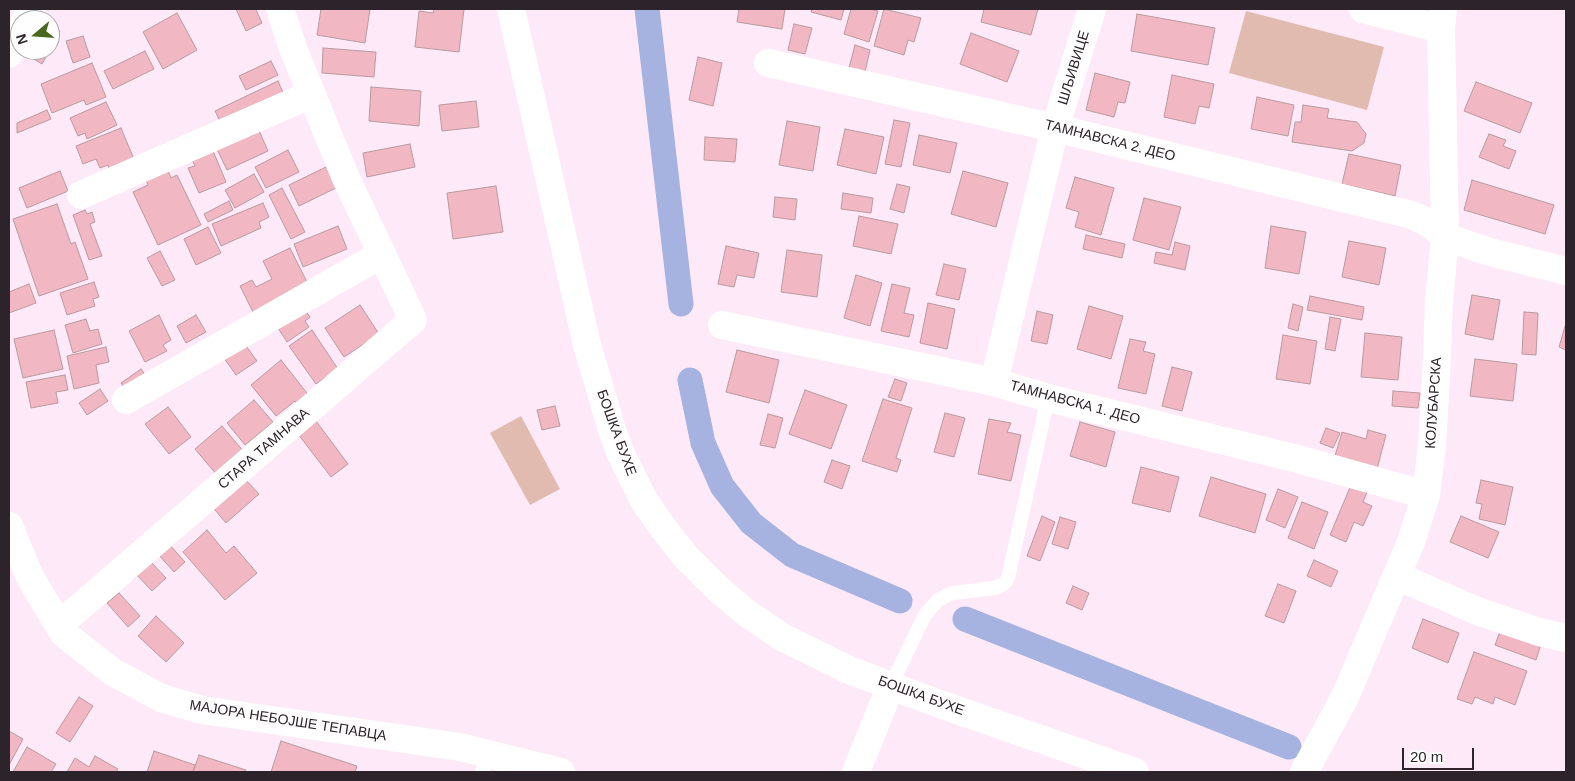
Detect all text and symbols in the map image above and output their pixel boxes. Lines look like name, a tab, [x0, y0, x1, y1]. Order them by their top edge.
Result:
north arrow	[10, 10, 60, 60]
street label: ШЉИВИЦЕ	[1055, 29, 1093, 107]
text: N	[13, 32, 31, 47]
street label: ТАМНАВСКА 2. ДЕО	[1043, 117, 1177, 165]
street label: КОЛУБАРСКА	[1422, 357, 1446, 449]
street label: ТАМНАВСКА 1. ДЕО	[1008, 378, 1142, 428]
street label: БОШКА БУХЕ	[593, 388, 639, 478]
street label: СТАРА ТАМНАВА	[215, 405, 313, 493]
street label: БОШКА БУХЕ	[876, 673, 966, 719]
street label: МАЈОРА НЕБОЈШЕ ТЕПАВЦА	[188, 697, 388, 745]
scale bar	[1405, 738, 1478, 770]
text: 20 m	[1410, 748, 1443, 765]

